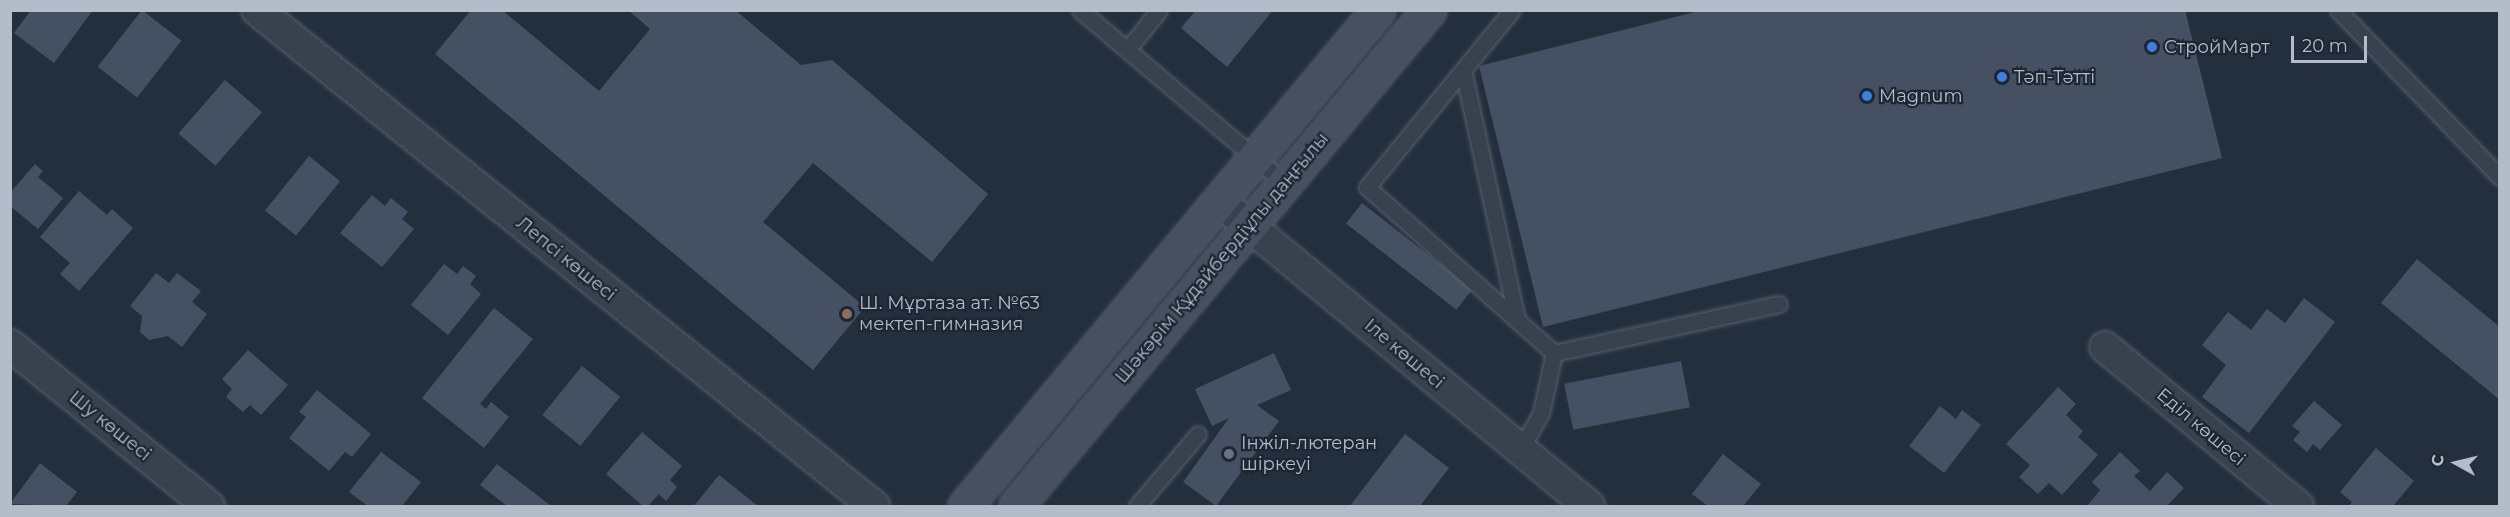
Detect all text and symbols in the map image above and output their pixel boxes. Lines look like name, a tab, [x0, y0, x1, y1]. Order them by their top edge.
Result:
scale bar	[2294, 24, 2370, 62]
text: 20 m	[2302, 35, 2348, 57]
place label: СтройМарт	[2164, 36, 2270, 58]
marker: СтройМарт	[2145, 40, 2159, 54]
place label: Тәп-Тәтті	[2014, 66, 2095, 88]
marker: Тәп-Тәтті	[1995, 70, 2009, 84]
place label: Magnum	[1879, 85, 1963, 107]
marker: Magnum	[1860, 89, 1874, 103]
street label: Шәкәрім Құдайбердіұлы даңғылы	[1111, 128, 1333, 388]
street label: Лепсі көшесі	[512, 212, 620, 306]
place label: Ш. Мұртаза ат. №63 мектеп-гимназия	[859, 293, 1040, 336]
marker: Ш. Мұртаза ат. №63 мектеп-гимназия	[840, 307, 854, 321]
street label: Іле көшесі	[1360, 314, 1448, 394]
street label: Еділ көшесі	[2152, 384, 2250, 470]
street label: Шу көшесі	[65, 386, 155, 466]
place label: Інжіл-лютеран шіркеуі	[1241, 433, 1377, 476]
north arrow	[2426, 433, 2486, 493]
marker: Інжіл-лютеран шіркеуі	[1222, 447, 1236, 461]
text: С	[2427, 453, 2448, 468]

